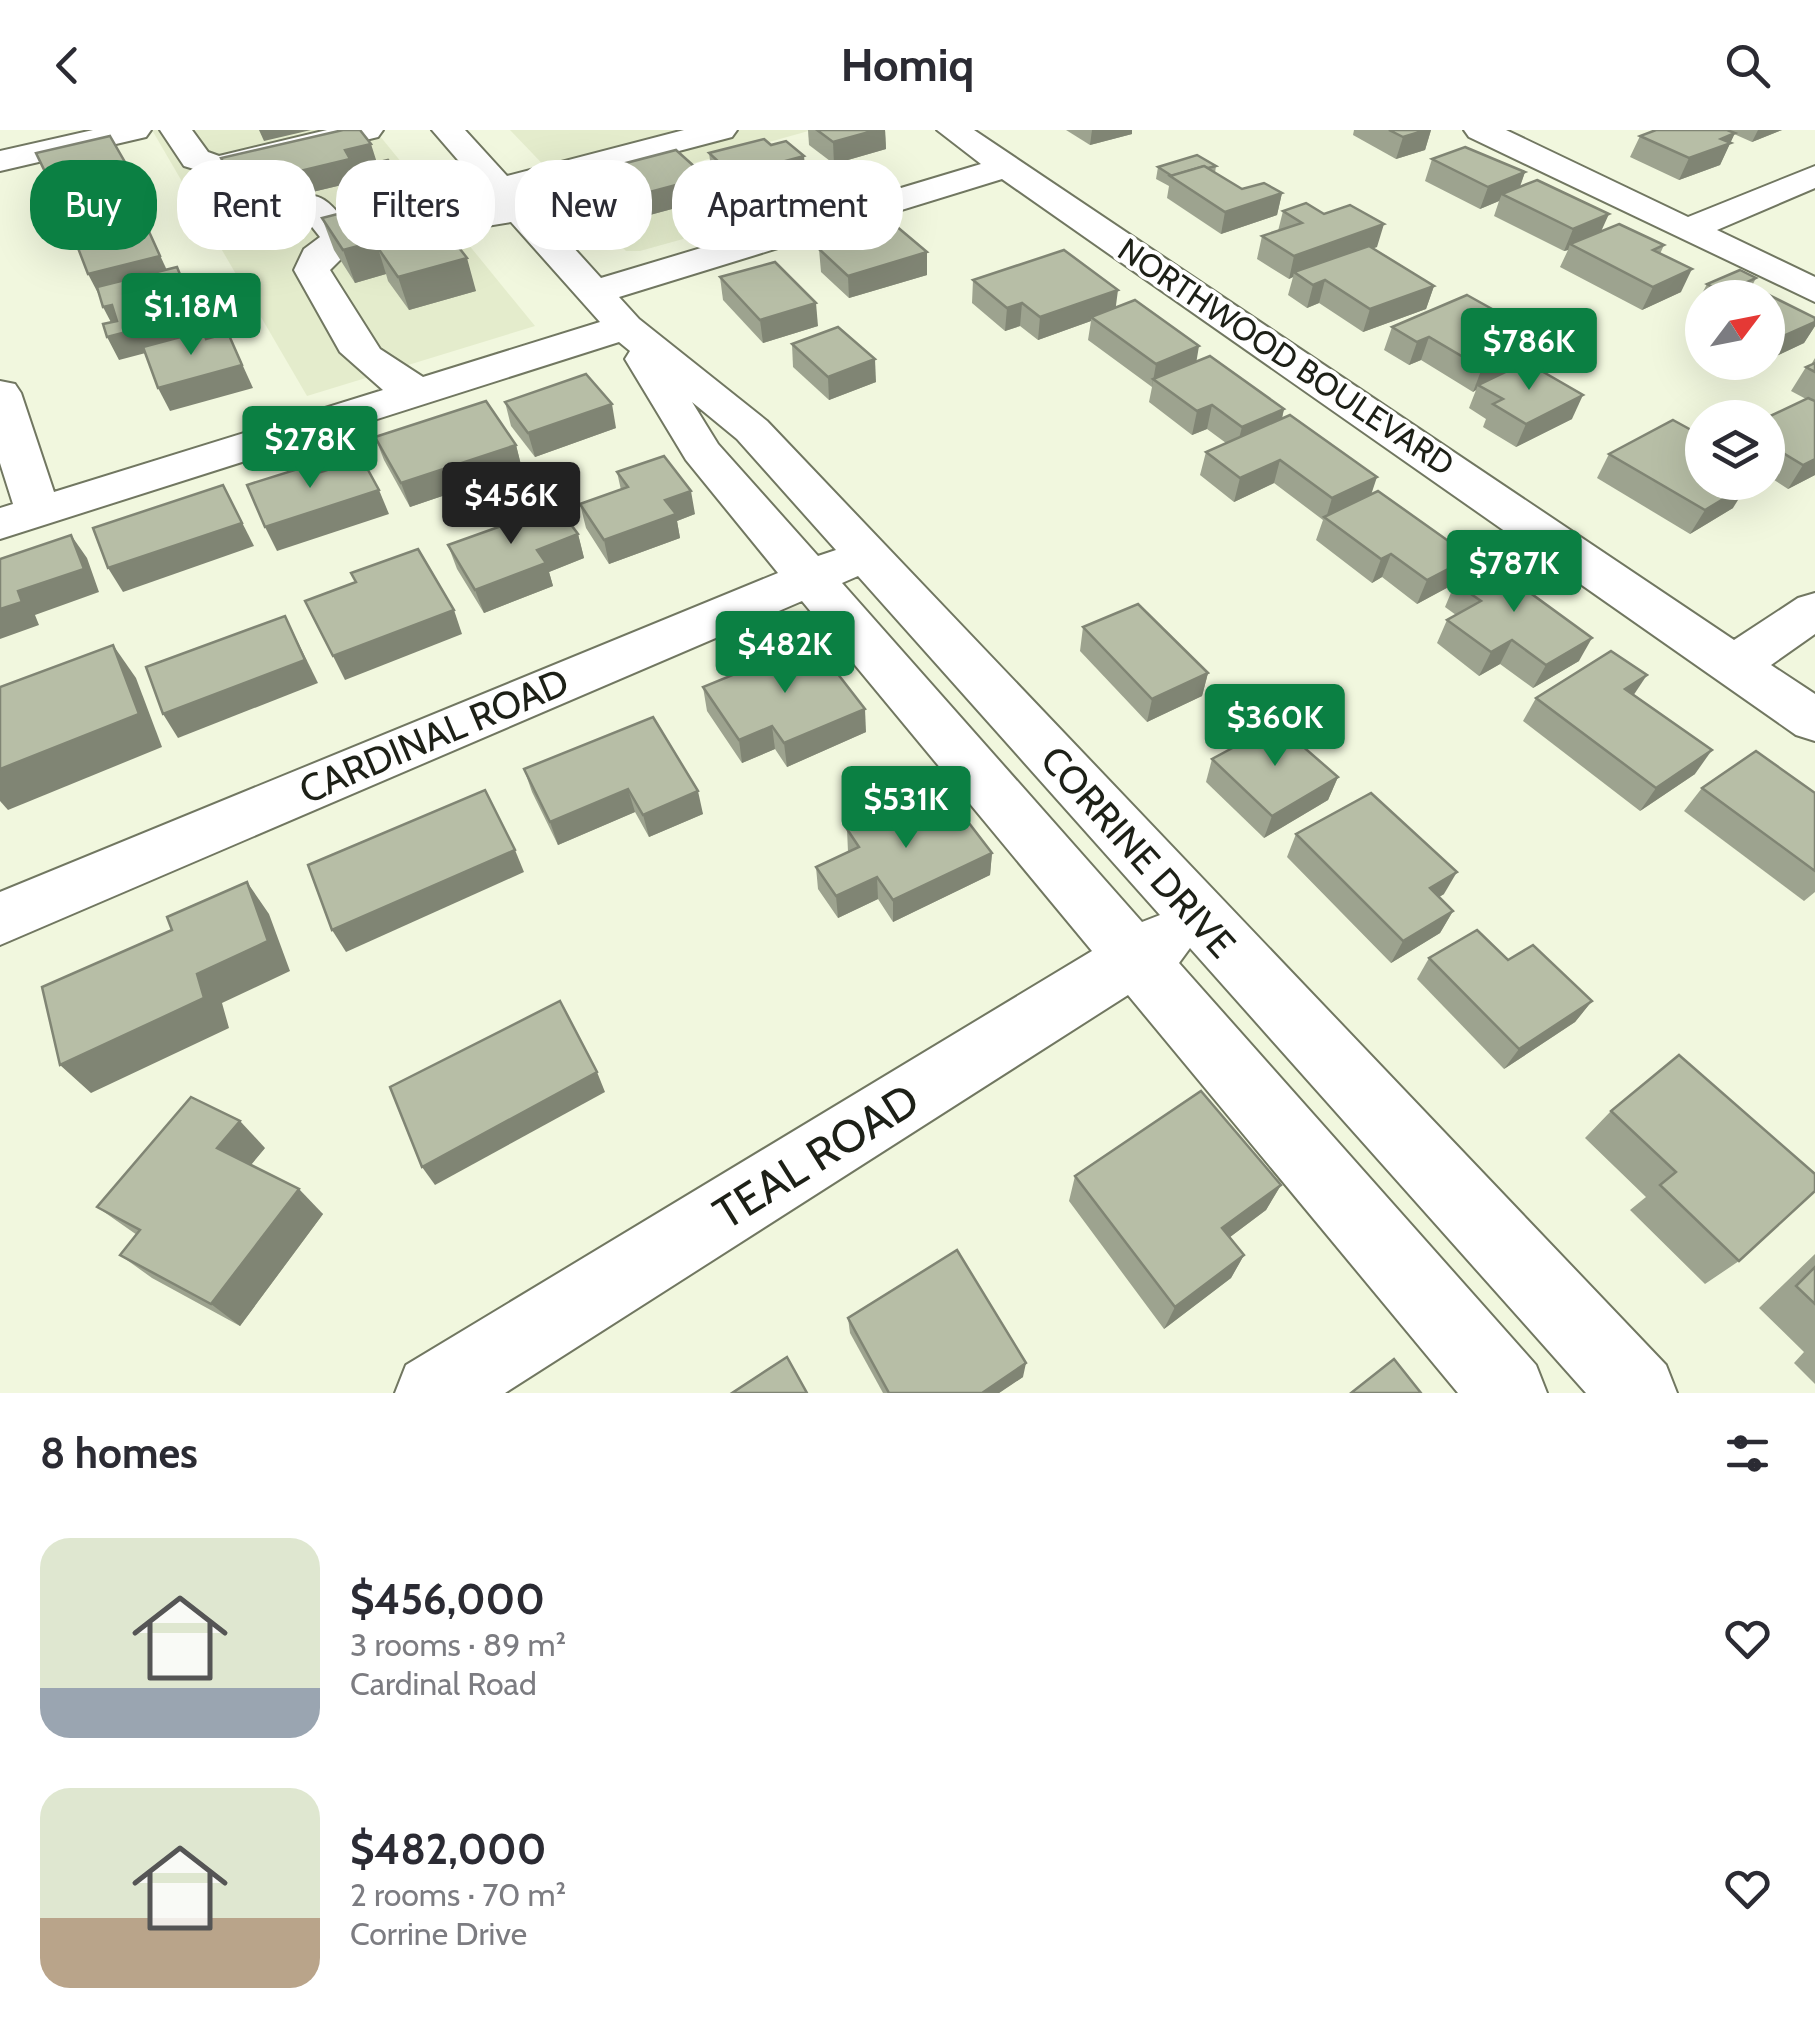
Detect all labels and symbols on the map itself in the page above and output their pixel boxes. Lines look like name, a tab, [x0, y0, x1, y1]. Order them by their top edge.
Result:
street label: NORTHWOOD BOULEVARD	[1111, 230, 1461, 484]
pin: $1.18M	[110, 273, 272, 358]
north arrow	[1685, 280, 1785, 380]
pin: $786K	[1459, 308, 1599, 393]
pin: $278K	[240, 406, 380, 491]
pin: $456K	[441, 462, 581, 547]
pin: $787K	[1444, 530, 1584, 615]
pin: $482K	[715, 611, 855, 696]
street label: CARDINAL ROAD	[292, 658, 575, 813]
pin: $360K	[1205, 684, 1345, 769]
street label: CORRINE DRIVE	[1031, 736, 1246, 967]
pin: $531K	[836, 766, 976, 851]
street label: TEAL ROAD	[704, 1072, 928, 1240]

